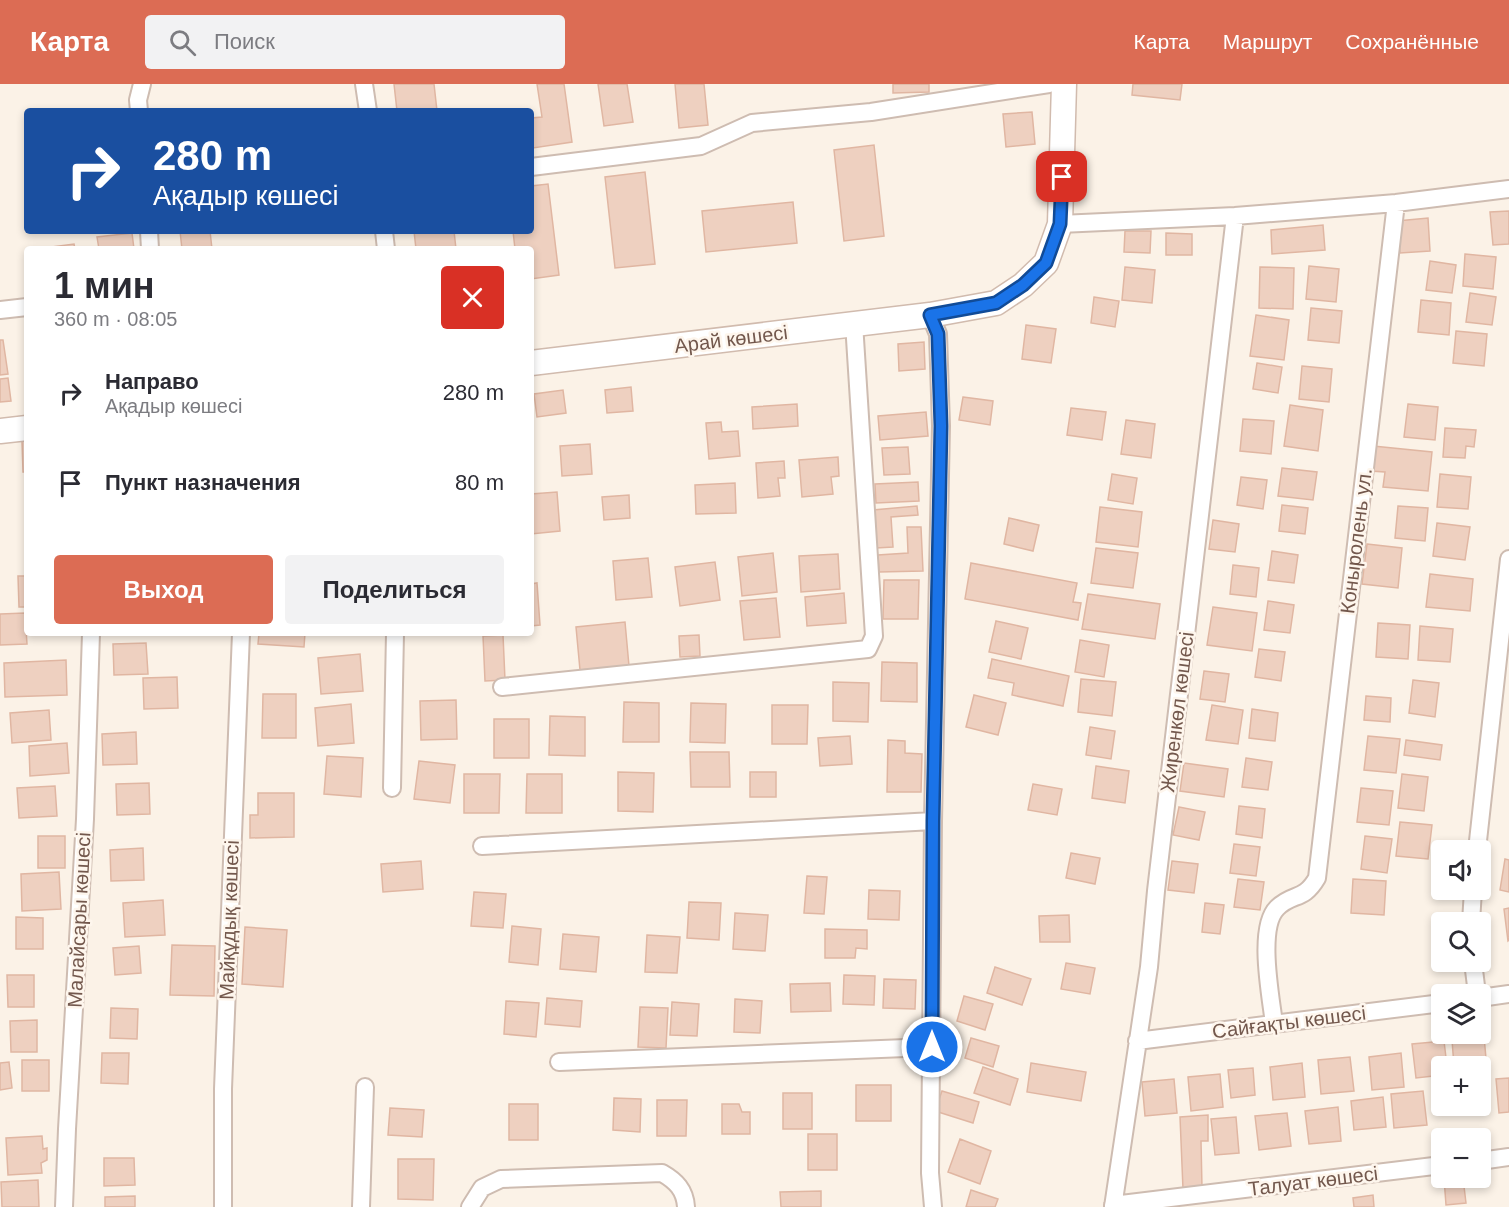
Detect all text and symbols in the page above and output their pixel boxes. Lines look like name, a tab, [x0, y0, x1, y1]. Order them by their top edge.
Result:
search box	[145, 15, 565, 69]
text: Карта	[30, 26, 109, 57]
icon: search	[166, 26, 199, 59]
text: Поиск	[214, 29, 275, 54]
text: Карта	[1134, 30, 1190, 53]
text: Маршрут	[1223, 30, 1312, 53]
text: Сохранённые	[1345, 30, 1479, 53]
icon: right	[54, 132, 132, 210]
text: 280 m	[153, 132, 272, 179]
pin	[1036, 151, 1087, 202]
icon: arrive	[1045, 160, 1078, 193]
text: Ақадыр көшесі	[153, 181, 339, 211]
text: 1 мин	[54, 265, 155, 306]
button: close	[441, 266, 504, 329]
text: 360 m · 08:05	[54, 308, 177, 330]
street label: Арай көшесі	[673, 321, 789, 357]
text: Направо	[105, 369, 199, 394]
icon: right	[54, 377, 87, 410]
text: 280 m	[443, 380, 504, 405]
text: Ақадыр көшесі	[105, 395, 242, 417]
icon: arrive	[54, 467, 87, 500]
street label: Коныролень ул.	[1336, 467, 1376, 615]
text: Пункт назначения	[105, 470, 301, 495]
text: 80 m	[455, 470, 504, 495]
button: Выход	[54, 555, 273, 624]
button: Поделиться	[285, 555, 504, 624]
street label: Жиренкөл көшесі	[1156, 631, 1198, 793]
street label: Малайсары көшесі	[63, 832, 95, 1008]
street label: Майқұдық көшесі	[215, 840, 243, 1000]
map controls	[1431, 840, 1491, 1188]
button: sound	[1431, 840, 1491, 900]
button: search	[1431, 912, 1491, 972]
button: layers	[1431, 984, 1491, 1044]
street label: Сайғақты көшесі	[1211, 1002, 1367, 1042]
position arrow	[900, 1015, 964, 1079]
button: +	[1431, 1056, 1491, 1116]
button: −	[1431, 1128, 1491, 1188]
street label: Талуат көшесі	[1247, 1162, 1379, 1200]

